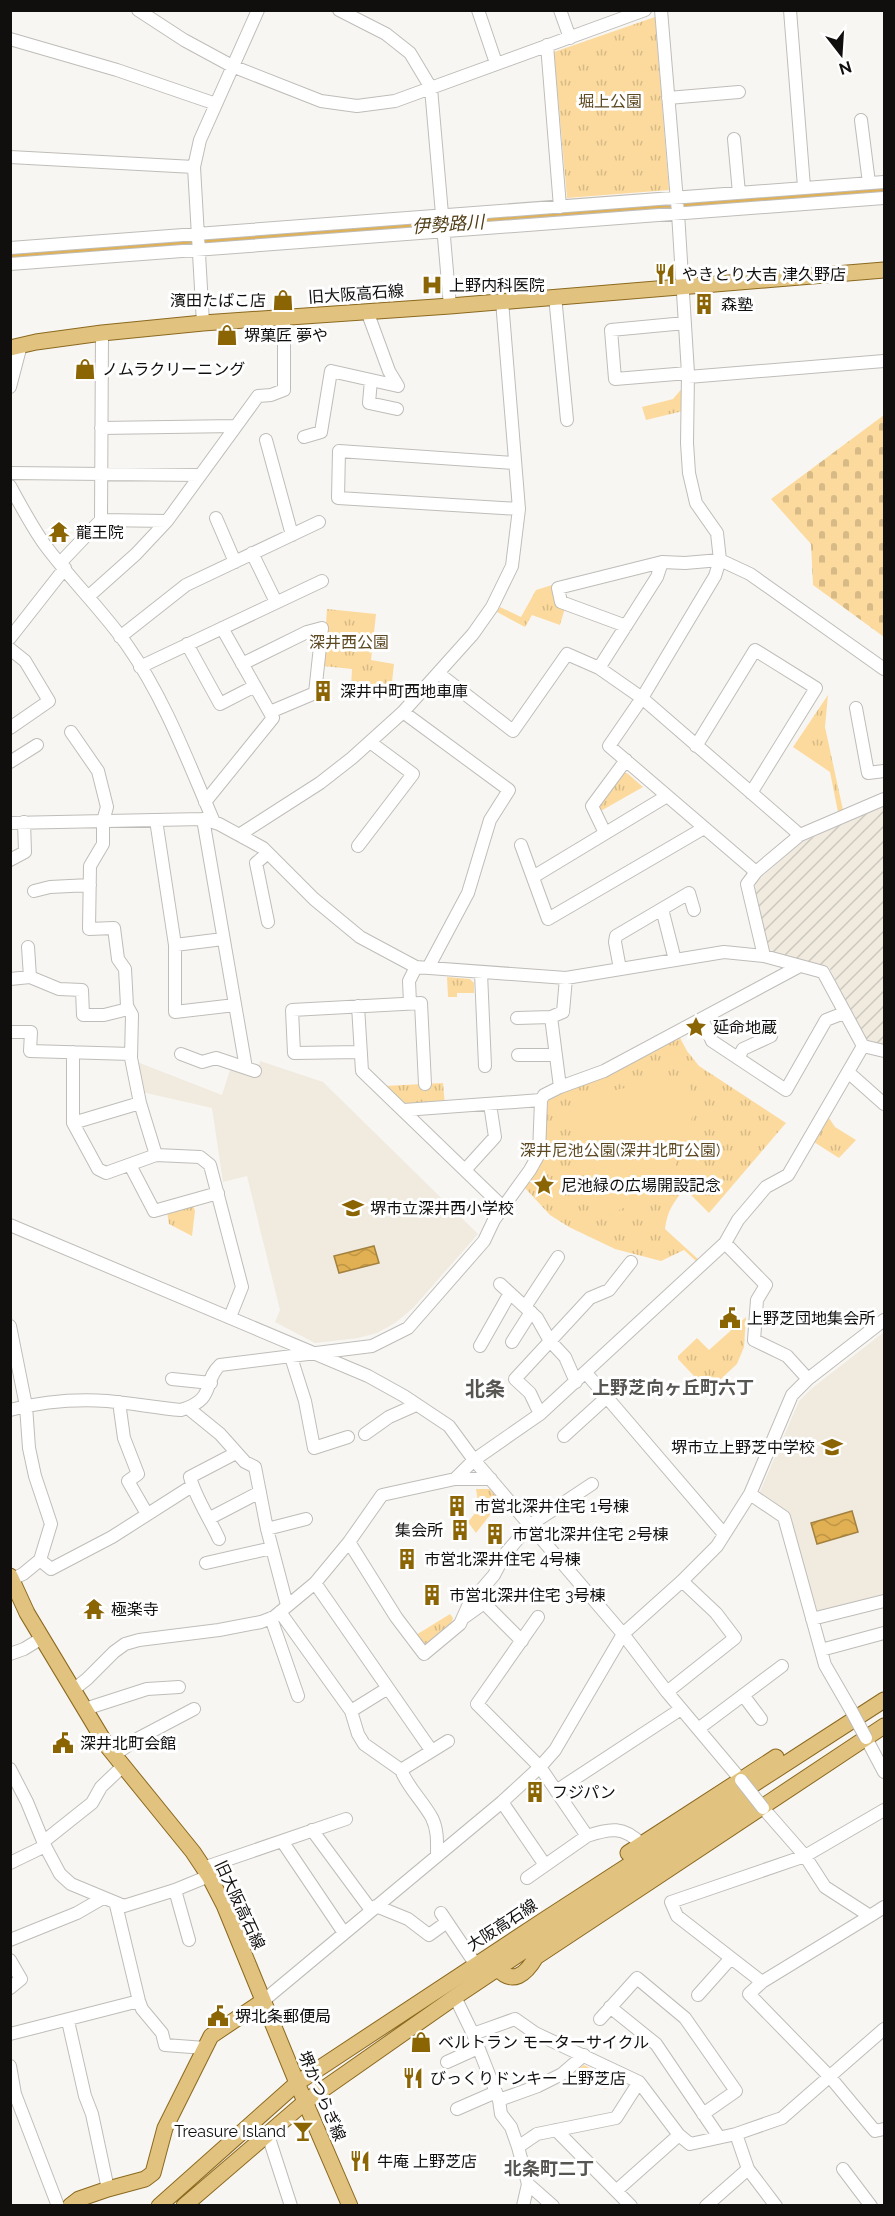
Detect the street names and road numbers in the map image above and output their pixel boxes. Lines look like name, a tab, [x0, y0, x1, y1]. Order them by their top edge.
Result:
street label: 旧大阪高石線	[307, 281, 405, 307]
street label: 旧大阪高石線	[211, 1857, 269, 1953]
street label: 大阪高石線	[463, 1895, 541, 1955]
street label: 堺かつらぎ線	[294, 2048, 350, 2144]

